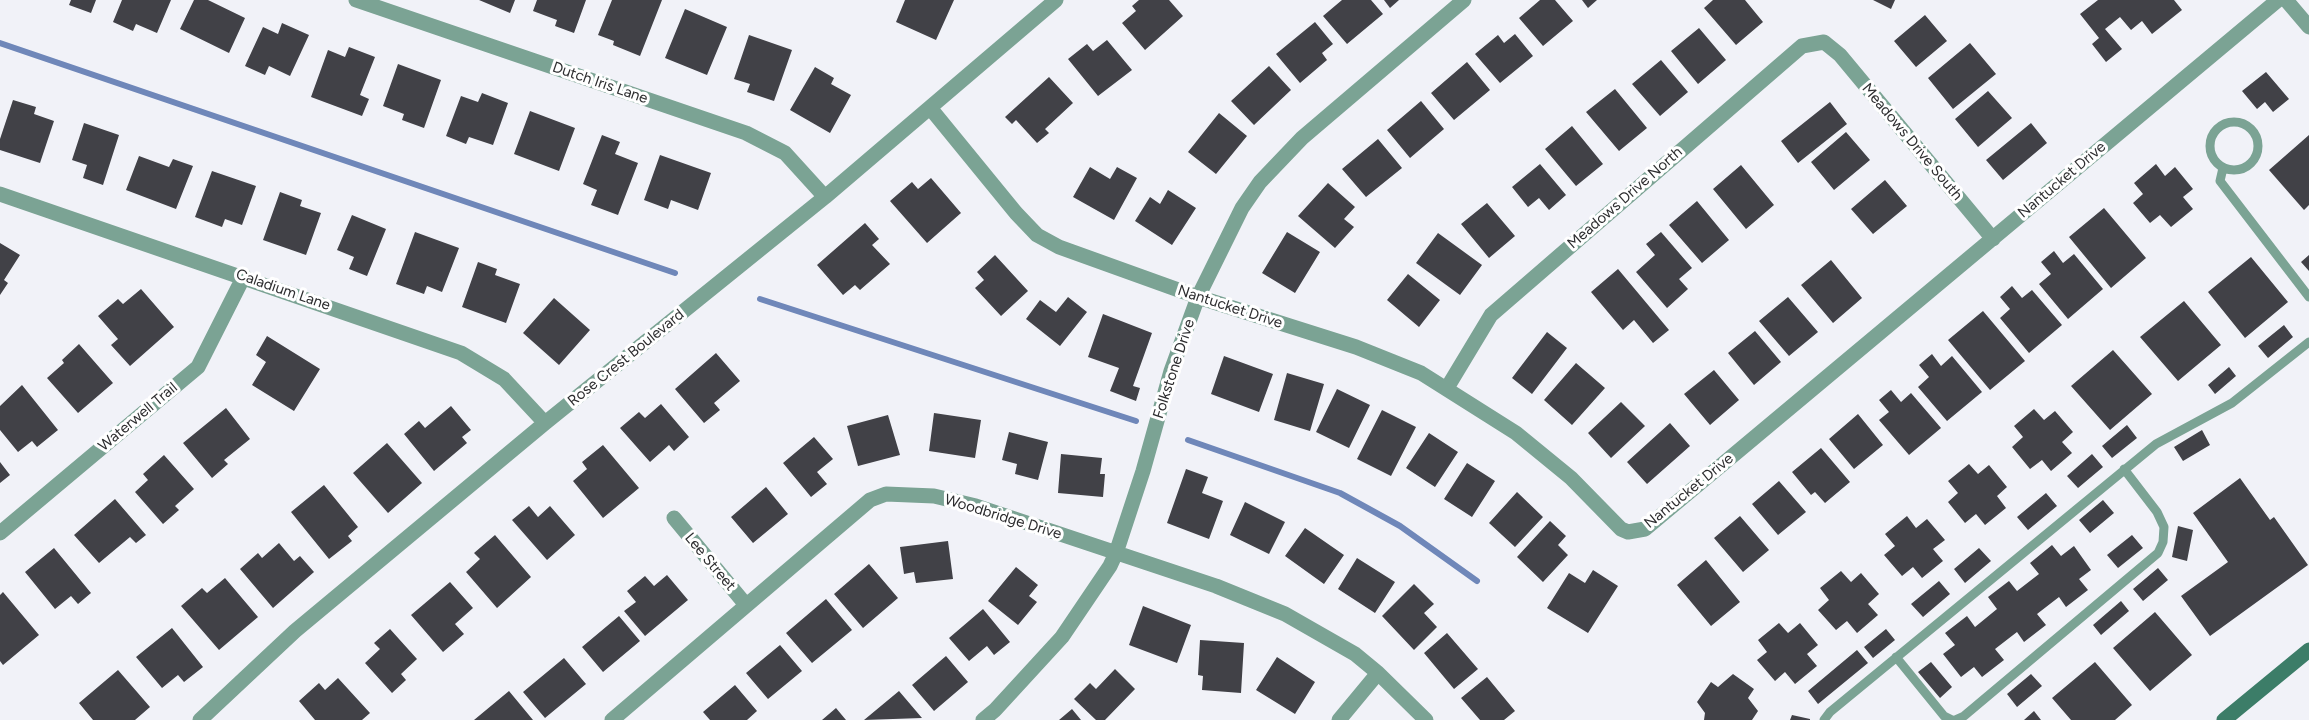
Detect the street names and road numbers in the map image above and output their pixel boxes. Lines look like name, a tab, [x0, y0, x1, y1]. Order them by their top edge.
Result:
street label: Dutch Iris Lane	[550, 58, 650, 108]
street label: Meadows Drive South	[1858, 80, 1966, 204]
street label: Nantucket Drive	[2014, 138, 2110, 222]
street label: Meadows Drive North	[1564, 143, 1686, 253]
street label: Caladium Lane	[233, 265, 333, 315]
street label: Nantucket Drive	[1175, 282, 1285, 332]
street label: Rose Crest Boulevard	[564, 306, 688, 410]
street label: Folkstone Drive	[1149, 317, 1199, 421]
street label: Waterwell Trail	[95, 379, 181, 455]
street label: Nantucket Drive	[1641, 450, 1737, 532]
street label: Woodbridge Drive	[942, 491, 1064, 543]
street label: Lee Street	[681, 529, 739, 595]

